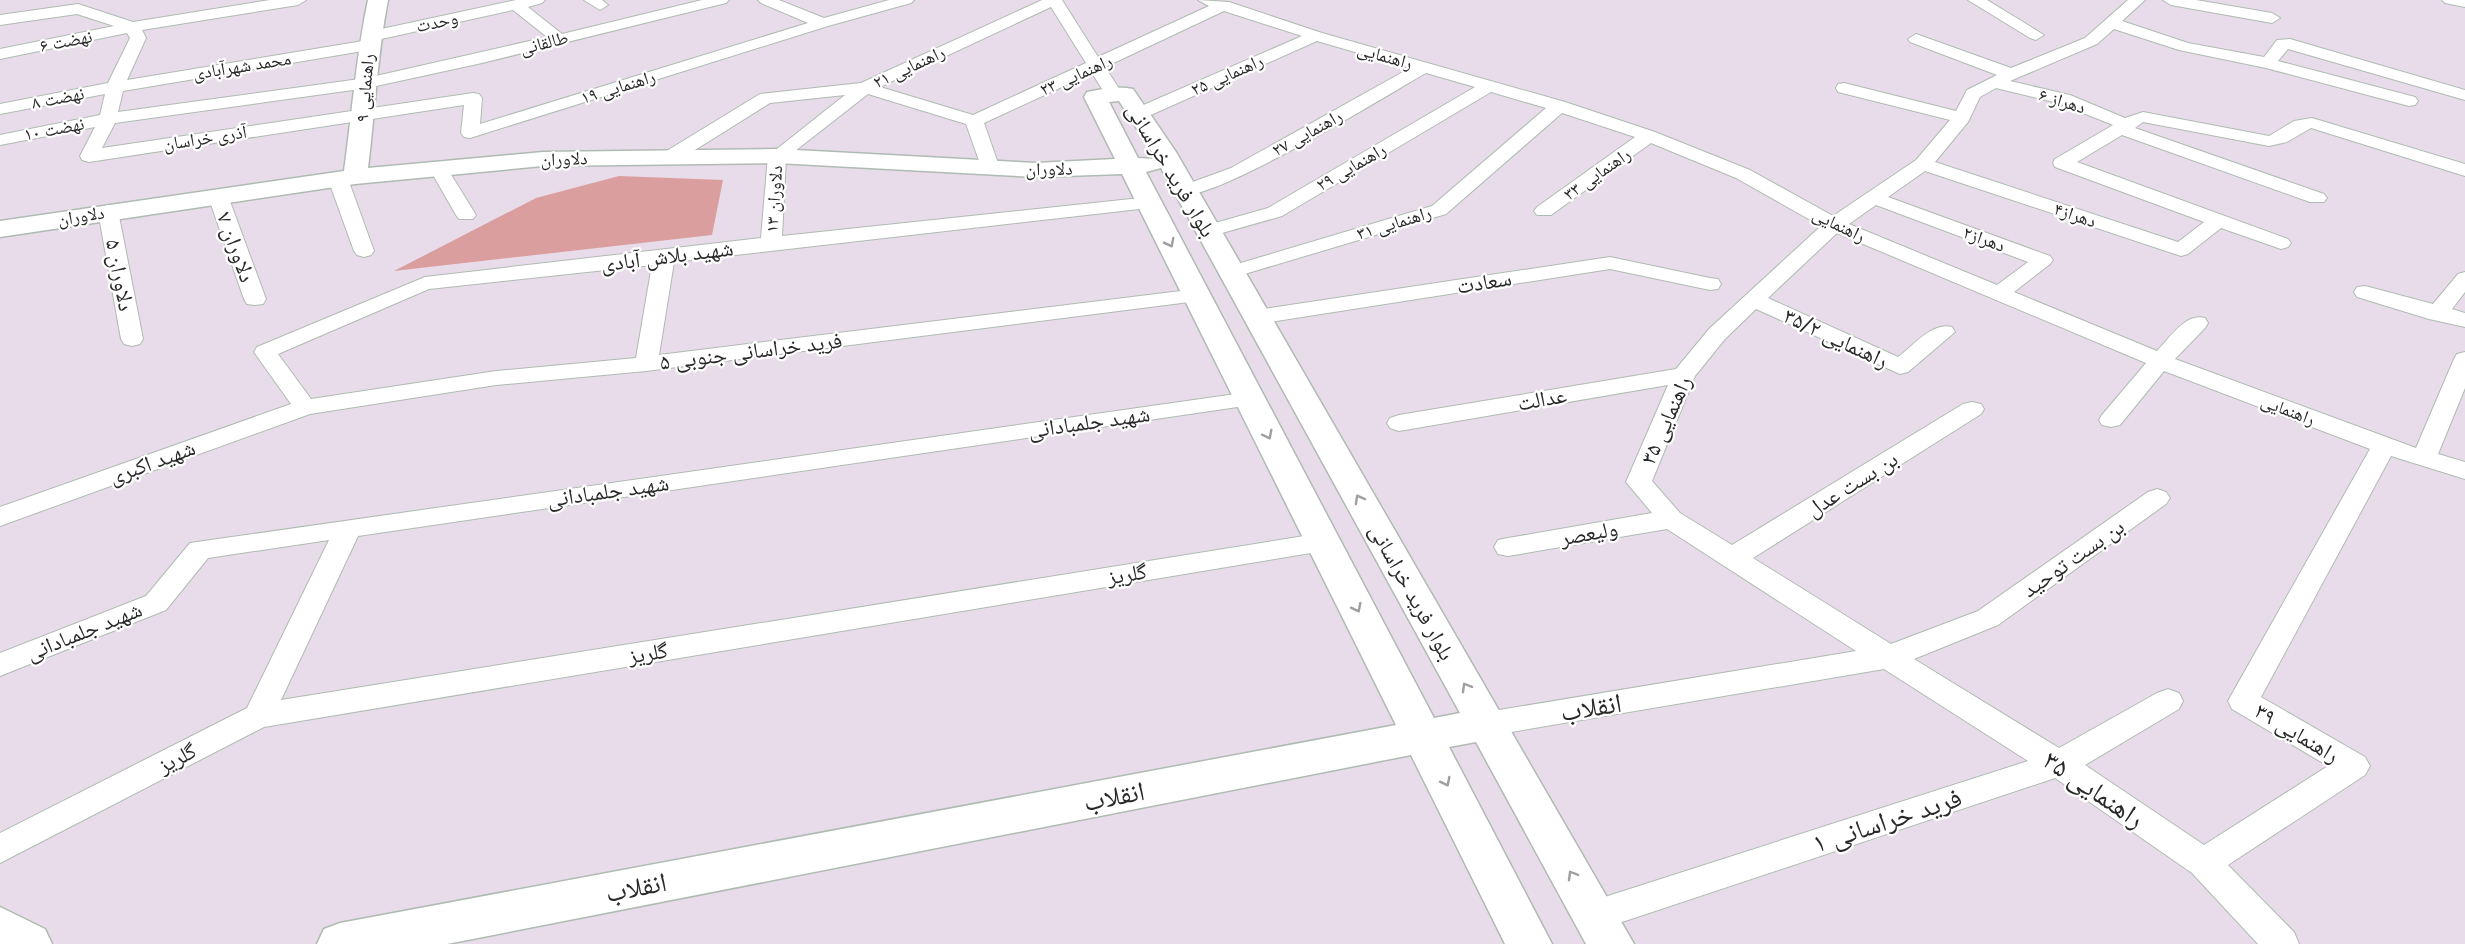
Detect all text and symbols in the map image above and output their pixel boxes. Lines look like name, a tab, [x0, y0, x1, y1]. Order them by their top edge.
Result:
street label: وحدت	[414, 7, 460, 37]
street label: نهضت ۶	[38, 25, 94, 57]
street label: طالقانی	[518, 26, 570, 60]
street label: راهنمایی	[1355, 38, 1415, 74]
street label: راهنمایی ۲۱	[870, 41, 948, 93]
street label: محمد شهرآبادی	[191, 47, 293, 85]
street label: راهنمایی ۲۳	[1036, 49, 1116, 101]
street label: راهنمایی ۲۵	[1187, 49, 1267, 101]
street label: راهنمایی ۹	[351, 53, 379, 123]
street label: راهنمایی ۱۹	[578, 65, 658, 109]
street label: نهضت ۸	[30, 82, 86, 114]
street label: دهراز ۶	[2036, 84, 2088, 118]
street label: بلوار فرید خراسانی	[1120, 98, 1222, 242]
street label: راهنمایی ۲۷	[1268, 105, 1346, 161]
street label: نهضت ۱۰	[22, 112, 86, 146]
street label: آذری خراسان	[162, 120, 249, 155]
street label: راهنمایی ۲۹	[1312, 138, 1390, 196]
street label: راهنمایی ۳۳	[1559, 143, 1635, 205]
street label: دلاوران	[540, 147, 588, 171]
street label: دلاوران	[1025, 158, 1073, 180]
street label: دلاوران ۱۳	[761, 165, 787, 233]
street label: دهراز۴	[2051, 198, 2099, 232]
street label: دلاوران	[56, 201, 106, 231]
street label: راهنمایی ۳۱	[1354, 201, 1434, 245]
street label: راهنمایی	[1809, 203, 1869, 247]
street label: دلاوران ۷	[211, 208, 261, 286]
street label: دهراز۲	[1960, 221, 2008, 257]
street label: شهید بلاش آبادی	[599, 234, 735, 278]
one-way arrow	[1163, 236, 1174, 247]
street label: دلاوران ۵	[100, 237, 140, 313]
street label: سعادت	[1455, 264, 1513, 300]
street label: راهنمایی ۳۵/۲	[1779, 302, 1893, 374]
street label: فرید خراسانی جنوبی ۵	[658, 326, 844, 376]
street label: راهنمایی ۳۵	[1635, 372, 1697, 468]
street label: عدالت	[1515, 381, 1569, 417]
street label: راهنمایی	[2258, 390, 2318, 430]
street label: شهید جلمبادانی	[1026, 400, 1152, 444]
one-way arrow	[1261, 428, 1273, 439]
street label: شهید اکبری	[105, 434, 199, 490]
street label: بن بست عدل	[1801, 445, 1903, 523]
street label: شهید جلمبادانی	[545, 469, 671, 513]
one-way arrow	[1355, 495, 1367, 505]
street label: بن بست توحید	[2017, 513, 2129, 603]
street label: ولیعصر	[1557, 515, 1620, 552]
street label: بلوار فرید خراسانی	[1363, 519, 1461, 665]
street label: گلریز	[1104, 558, 1149, 591]
street label: شهید جلمبادانی	[22, 596, 146, 666]
one-way arrow	[1350, 602, 1362, 613]
street label: گلریز	[625, 637, 670, 670]
one-way arrow	[1461, 683, 1473, 693]
street label: انقلاب	[1558, 686, 1624, 728]
street label: راهنمایی ۳۹	[2250, 697, 2344, 769]
street label: گلریز	[152, 737, 201, 780]
street label: راهنمایی ۳۵	[2037, 743, 2151, 835]
street label: انقلاب	[1081, 774, 1147, 818]
one-way arrow	[1439, 776, 1451, 787]
street label: فرید خراسانی ۱	[1808, 780, 1966, 860]
street label: انقلاب	[603, 865, 669, 909]
one-way arrow	[1568, 871, 1579, 881]

